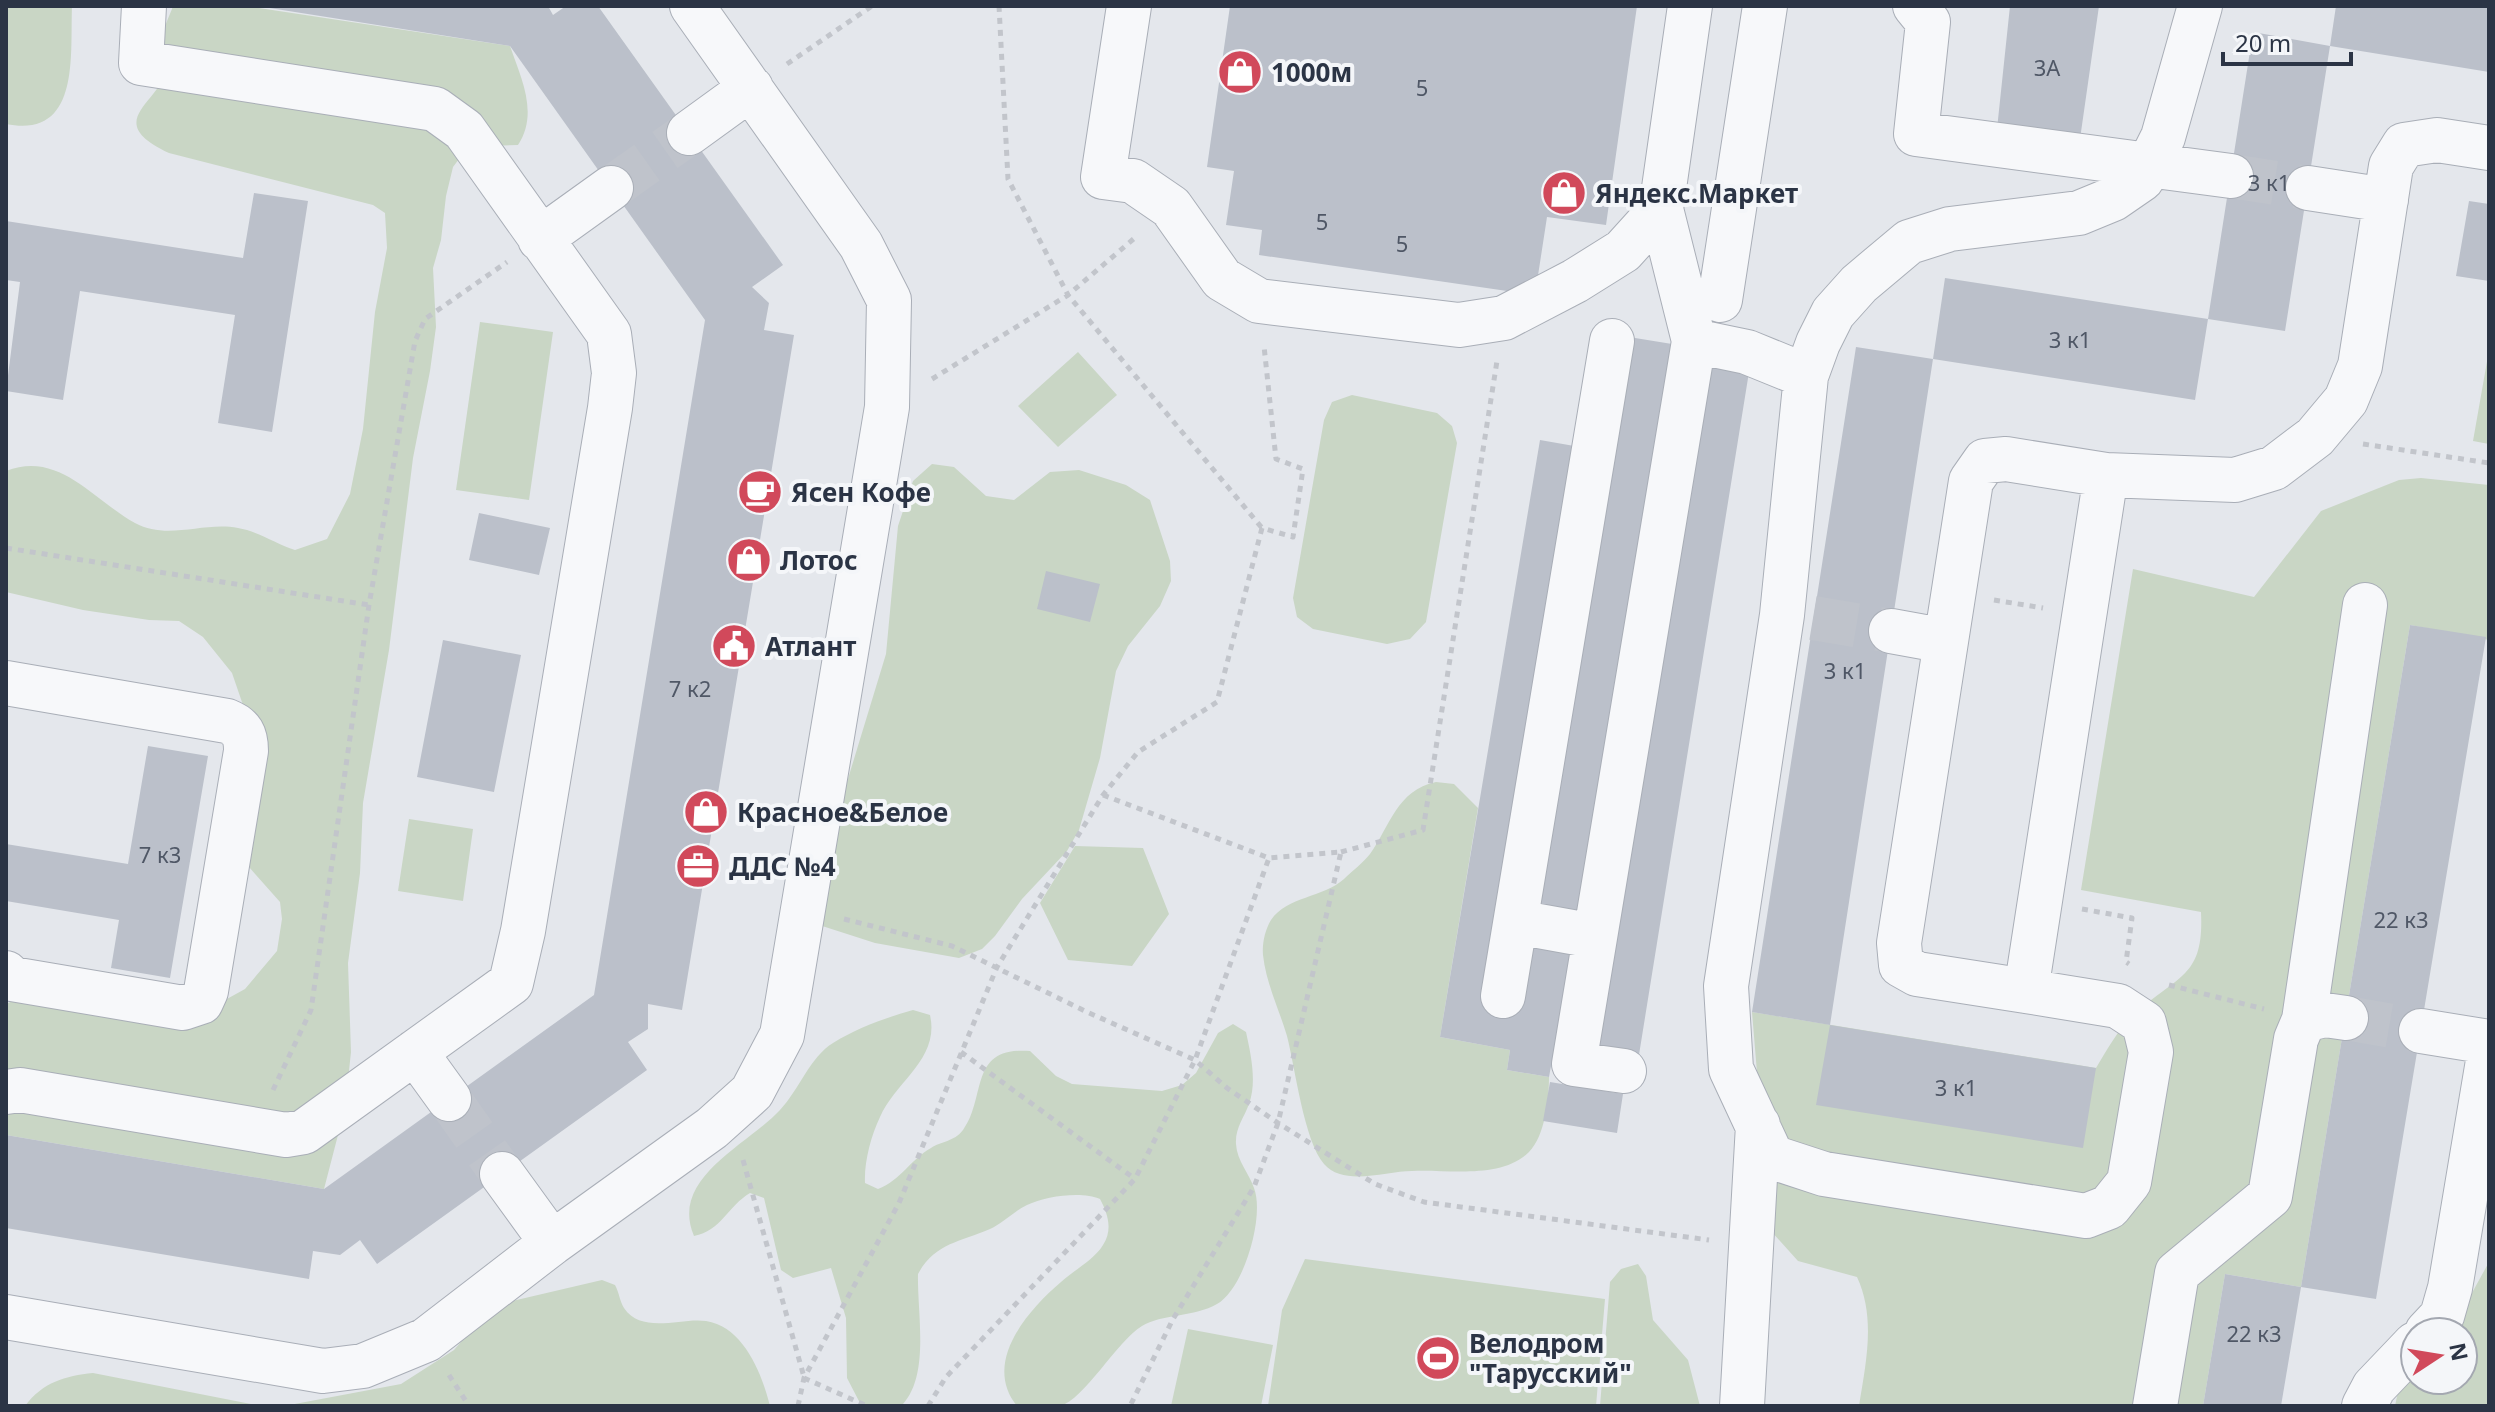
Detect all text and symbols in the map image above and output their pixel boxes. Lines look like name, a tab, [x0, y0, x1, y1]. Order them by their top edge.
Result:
scale bar	[2223, 16, 2351, 66]
text: 20 m	[2235, 26, 2291, 59]
shop icon: 1000м	[1216, 48, 1264, 96]
house number: 3А	[2034, 52, 2061, 82]
place label: 1000м	[1271, 54, 1352, 90]
house number: 5	[1416, 72, 1428, 102]
house number: 3 к1	[2248, 167, 2290, 197]
shop icon: Яндекс.Маркет	[1540, 169, 1588, 217]
place label: Яндекс.Маркет	[1595, 175, 1798, 211]
house number: 5	[1316, 206, 1328, 236]
house number: 5	[1396, 228, 1408, 258]
house number: 3 к1	[2049, 324, 2091, 354]
cafe icon: Ясен Кофе	[736, 468, 784, 516]
place label: Ясен Кофе	[791, 474, 931, 510]
shop icon: Лотос	[725, 536, 773, 584]
place label: Лотос	[780, 542, 858, 578]
public building icon: Атлант	[710, 622, 758, 670]
place label: Атлант	[765, 628, 856, 664]
house number: 3 к1	[1824, 655, 1866, 685]
house number: 7 к2	[669, 673, 711, 703]
shop icon: Красное&Белое	[682, 788, 730, 836]
place label: Красное&Белое	[737, 794, 948, 830]
house number: 7 к3	[139, 839, 181, 869]
office icon: ДДС №4	[674, 842, 722, 890]
place label: ДДС №4	[729, 848, 836, 884]
house number: 22 к3	[2373, 904, 2429, 934]
house number: 3 к1	[1935, 1072, 1977, 1102]
north arrow	[2399, 1316, 2479, 1396]
house number: 22 к3	[2226, 1318, 2282, 1348]
place label: Велодром "Тарусский"	[1469, 1325, 1632, 1391]
sports icon: Велодром "Тарусский"	[1414, 1334, 1462, 1382]
text: N	[2443, 1340, 2476, 1364]

